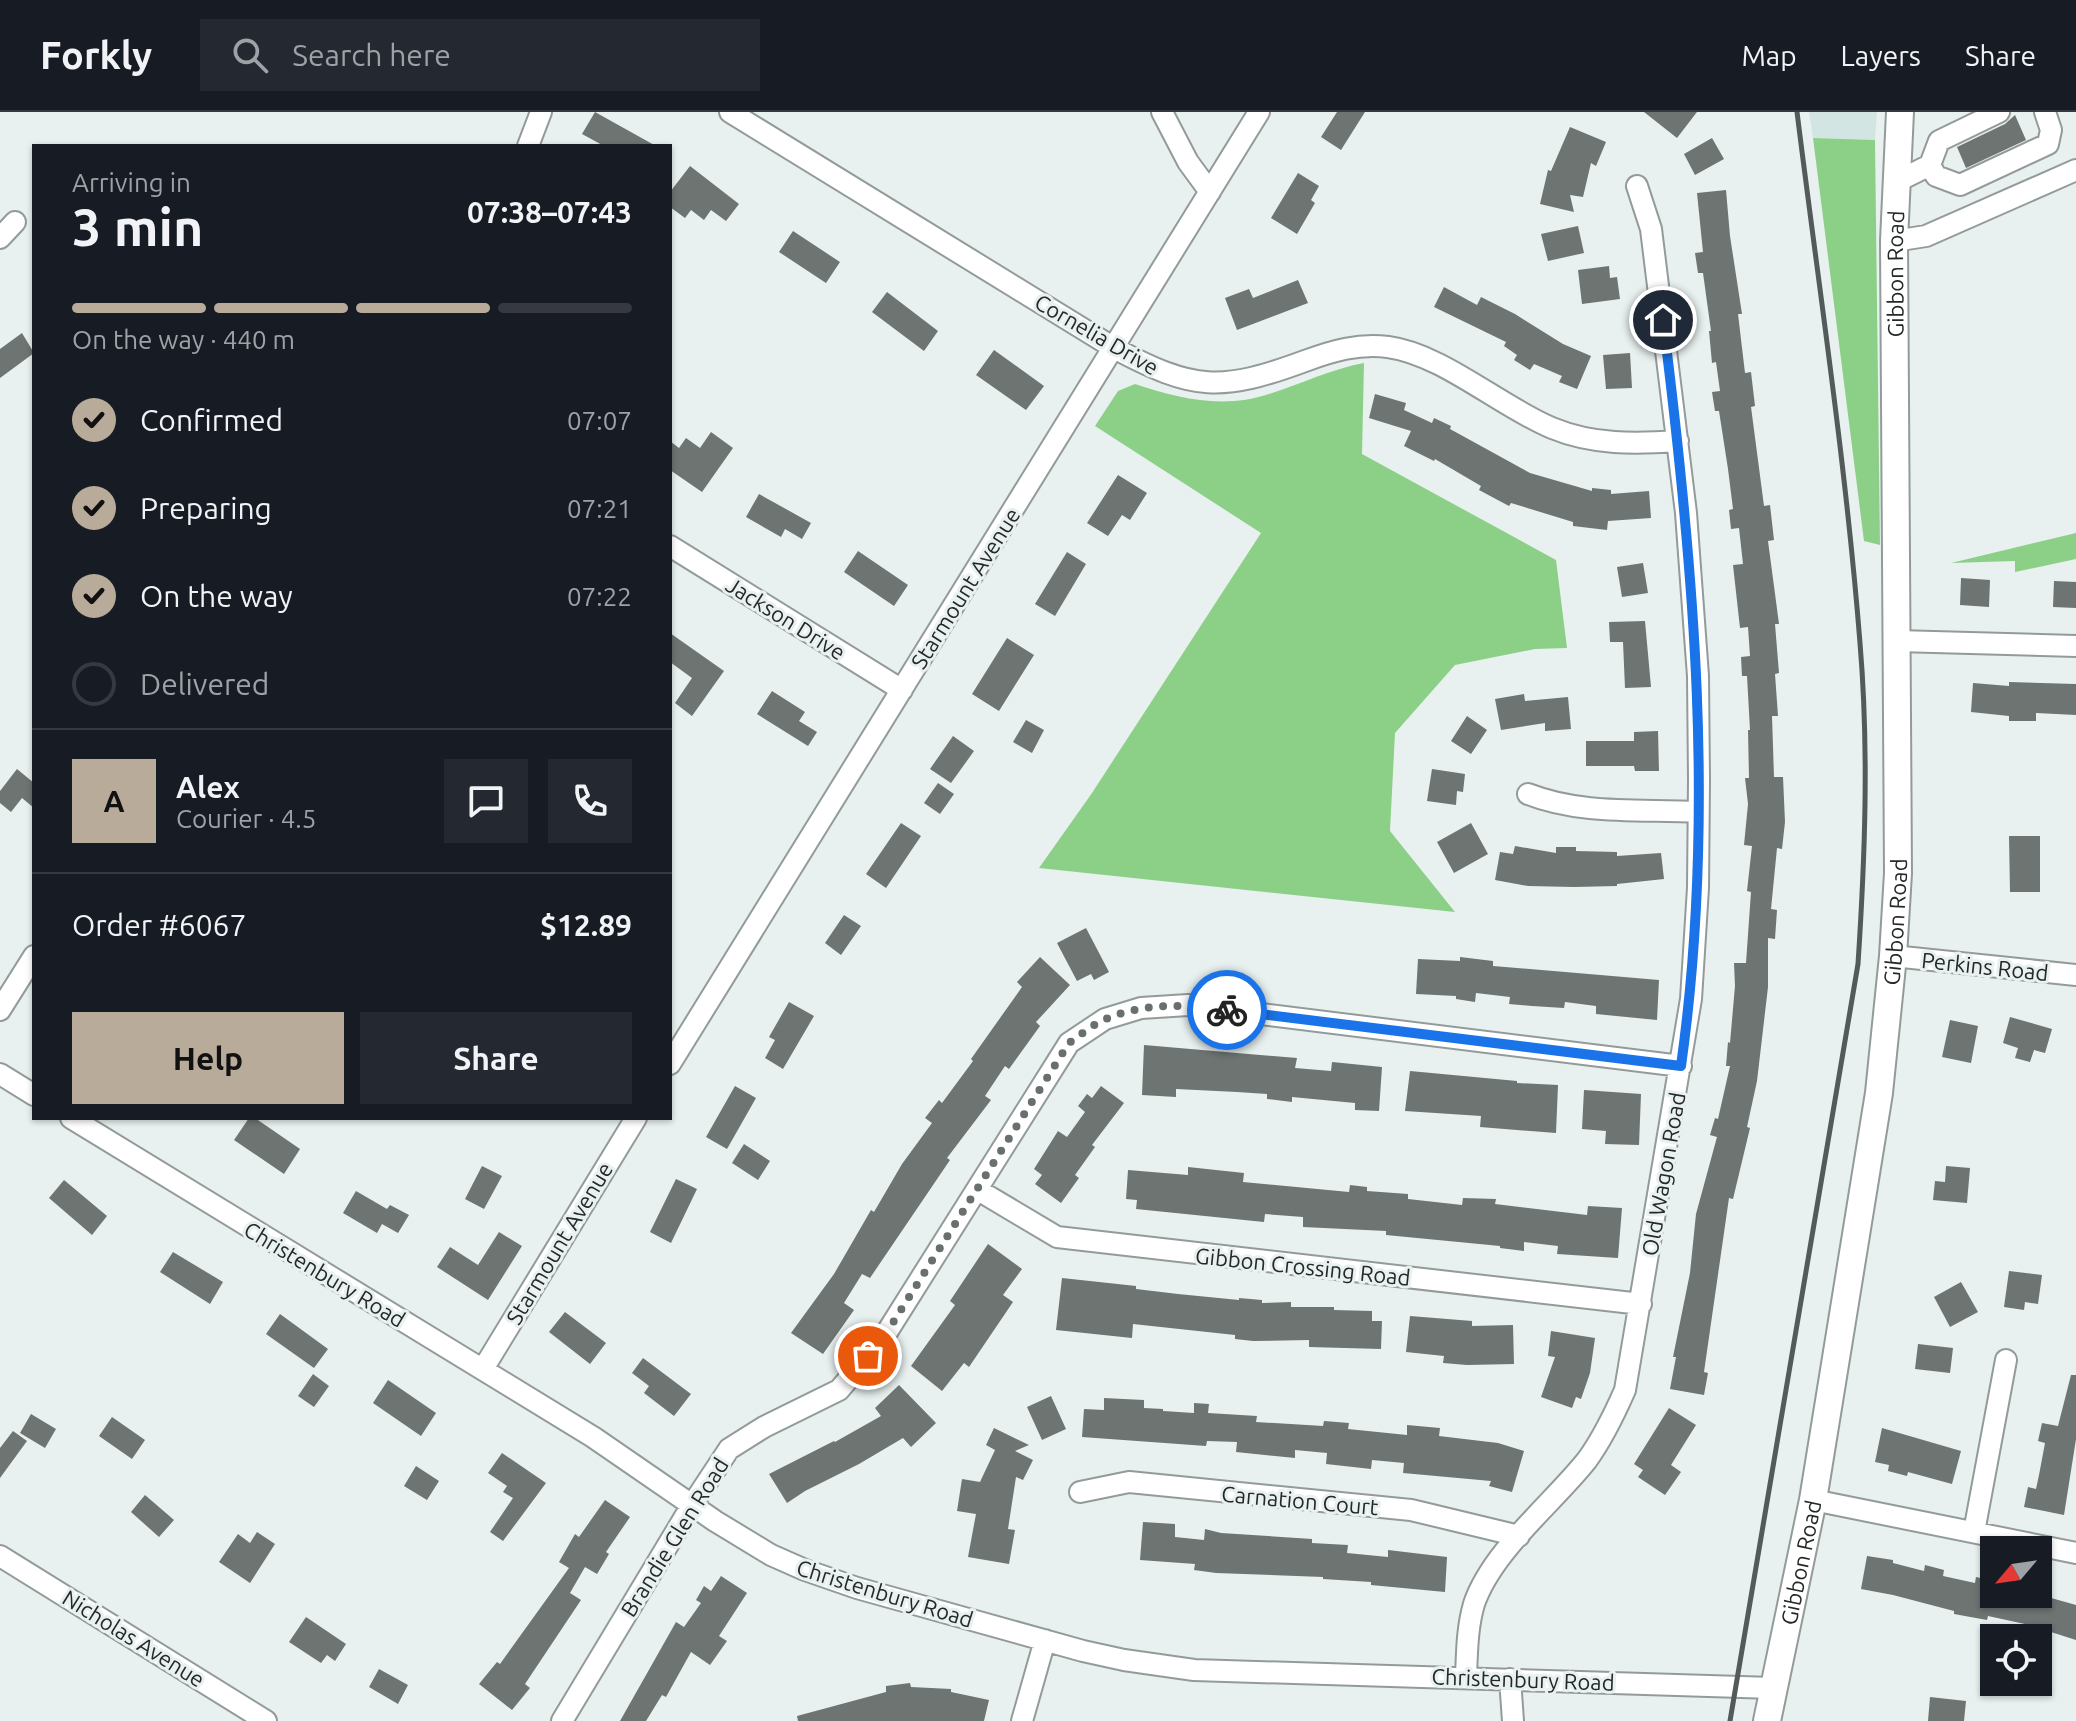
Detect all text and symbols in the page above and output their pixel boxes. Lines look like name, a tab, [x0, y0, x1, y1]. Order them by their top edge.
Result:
search box	[200, 19, 760, 91]
icon: search	[228, 33, 272, 77]
text: Forkly	[40, 34, 152, 76]
text: Search here	[292, 38, 451, 72]
text: Map	[1741, 40, 1797, 71]
text: Layers	[1841, 40, 1921, 71]
text: Share	[1965, 40, 2036, 71]
text: Arriving in	[72, 168, 191, 197]
text: 07:38–07:43	[467, 195, 632, 229]
text: 3 min	[72, 198, 203, 256]
street label: Gibbon Road	[1881, 210, 1908, 337]
pin	[1629, 286, 1697, 354]
street label: Cornelia Drive	[1031, 288, 1163, 380]
icon: home	[1641, 298, 1685, 342]
text: On the way · 440 m	[72, 325, 295, 354]
icon: check	[72, 398, 116, 442]
text: Confirmed	[140, 403, 283, 437]
text: 07:07	[567, 406, 632, 435]
icon: check	[72, 486, 116, 530]
text: Preparing	[140, 491, 272, 525]
text: 07:21	[567, 494, 632, 523]
street label: Starmount Avenue	[905, 503, 1025, 673]
street label: Jackson Drive	[722, 571, 850, 665]
icon: check	[72, 574, 116, 618]
text: On the way	[140, 579, 293, 613]
text: 07:22	[567, 582, 632, 611]
text: Delivered	[140, 667, 269, 701]
button: chat	[444, 759, 528, 843]
button: phone	[548, 759, 632, 843]
text: Alex	[176, 770, 240, 804]
text: A	[103, 784, 125, 818]
text: Courier · 4.5	[176, 804, 316, 833]
street label: Gibbon Road	[1878, 858, 1911, 986]
text: Order #6067	[72, 908, 246, 942]
text: $12.89	[540, 908, 632, 942]
street label: Perkins Road	[1920, 947, 2050, 985]
courier	[1187, 970, 1267, 1050]
icon: bike	[1205, 988, 1249, 1032]
button: Help	[72, 1012, 344, 1104]
button: Share	[360, 1012, 632, 1104]
street label: Old Wagon Road	[1636, 1090, 1690, 1258]
street label: Starmount Avenue	[501, 1157, 617, 1329]
street label: Christenbury Road	[240, 1216, 410, 1332]
street label: Gibbon Crossing Road	[1194, 1242, 1412, 1290]
pin	[834, 1322, 902, 1390]
icon: bag	[846, 1334, 890, 1378]
street label: Brandie Glen Road	[615, 1453, 733, 1621]
street label: Carnation Court	[1221, 1481, 1380, 1519]
street label: Gibbon Road	[1775, 1498, 1825, 1627]
north arrow	[1980, 1536, 2052, 1608]
map controls	[1980, 1536, 2052, 1696]
street label: Christenbury Road	[794, 1554, 976, 1632]
street label: Nicholas Avenue	[58, 1584, 210, 1692]
button: locate	[1980, 1624, 2052, 1696]
street label: Christenbury Road	[1431, 1663, 1615, 1695]

